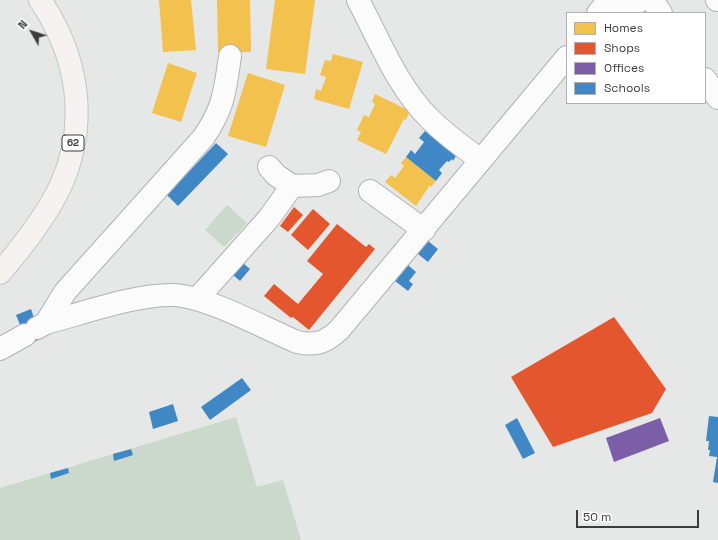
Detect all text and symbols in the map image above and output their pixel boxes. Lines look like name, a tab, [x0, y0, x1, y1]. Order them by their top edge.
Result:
north arrow	[12, 12, 52, 52]
legend	[566, 12, 706, 104]
text: N	[15, 17, 30, 32]
text: Homes	[604, 20, 643, 36]
text: Shops	[604, 40, 640, 56]
text: Offices	[604, 60, 644, 76]
text: Schools	[604, 80, 650, 96]
road number: 62	[62, 135, 84, 151]
scale bar	[578, 502, 701, 528]
text: 50 m	[583, 509, 611, 525]

